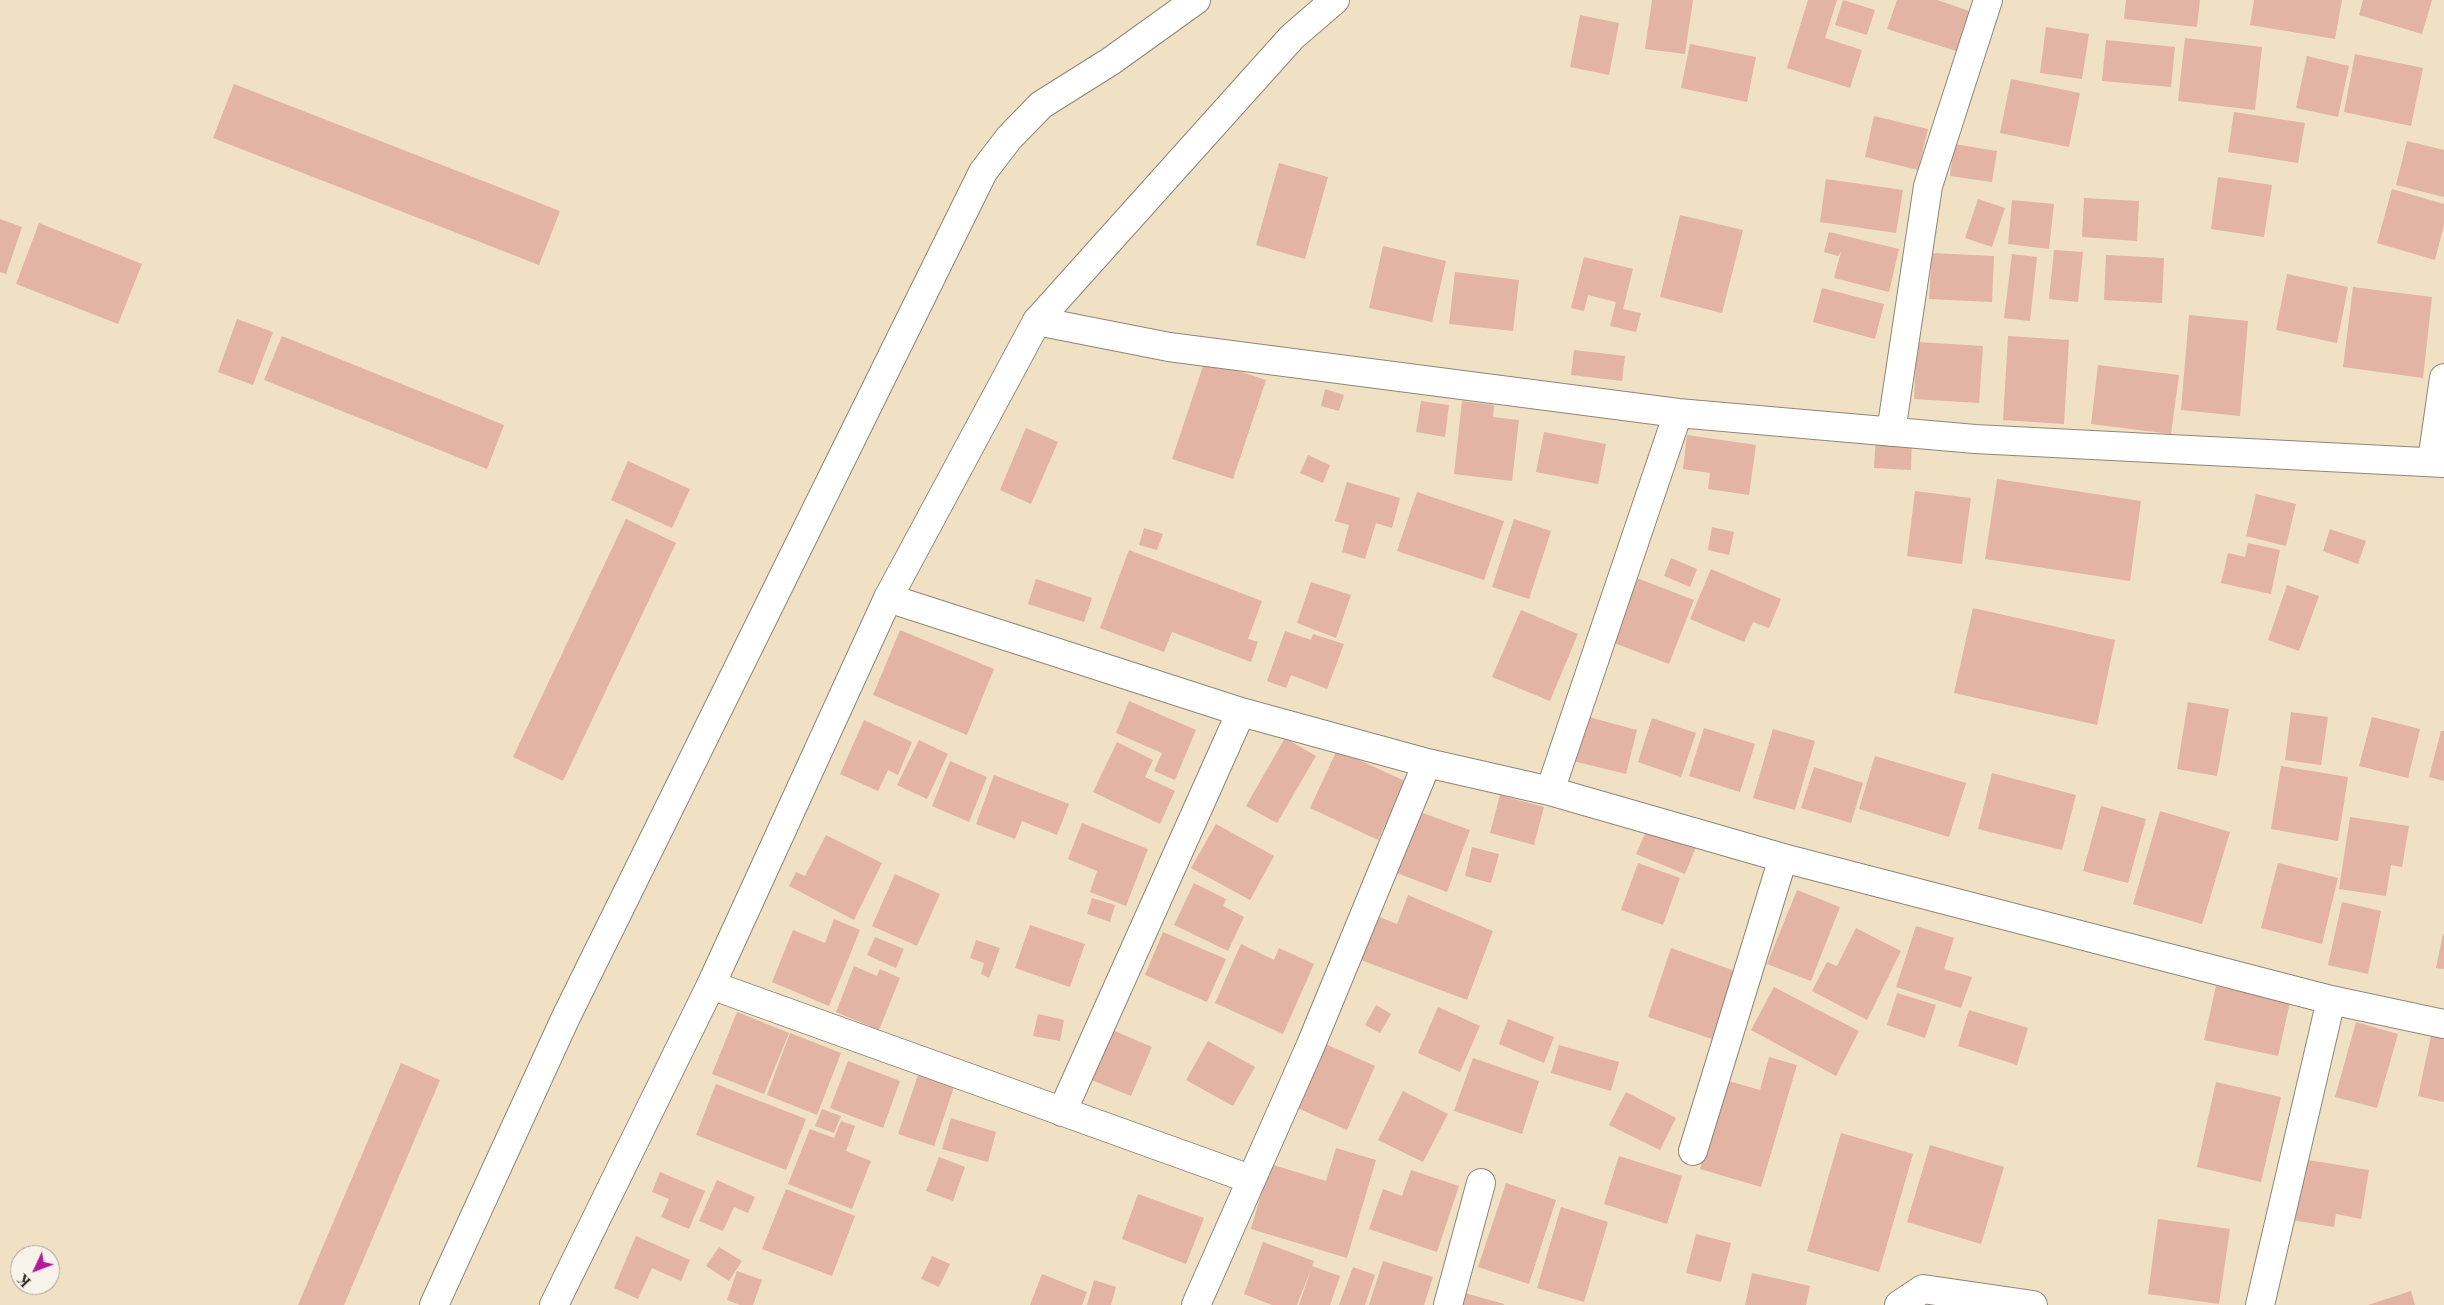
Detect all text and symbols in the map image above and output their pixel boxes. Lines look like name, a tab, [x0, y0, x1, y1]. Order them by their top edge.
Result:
north arrow	[10, 1245, 60, 1295]
text: K	[14, 1269, 35, 1290]

